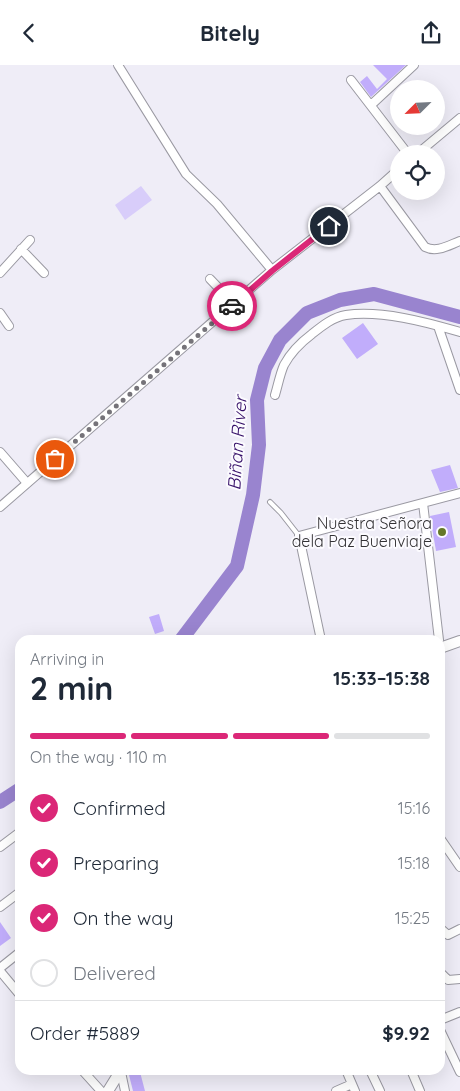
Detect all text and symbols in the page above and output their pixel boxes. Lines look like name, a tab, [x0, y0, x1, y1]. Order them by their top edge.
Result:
icon: back	[15, 19, 43, 47]
text: Bitely	[200, 19, 260, 47]
icon: share	[417, 19, 445, 47]
north arrow	[390, 80, 445, 135]
map controls	[390, 80, 445, 200]
button: locate	[390, 145, 445, 200]
pin	[308, 205, 350, 247]
icon: home	[315, 212, 343, 240]
courier	[207, 281, 257, 331]
icon: car	[218, 292, 246, 320]
water label: Biñan River	[222, 393, 252, 491]
pin	[34, 438, 76, 480]
icon: bag	[41, 445, 69, 473]
place label: Nuestra Señora dela Paz Buenviaje	[292, 513, 432, 551]
marker: Nuestra Señora dela Paz Buenviaje	[436, 526, 448, 538]
text: Arriving in	[30, 649, 104, 669]
text: 15:33–15:38	[333, 666, 430, 690]
text: 2 min	[30, 668, 113, 708]
text: On the way · 110 m	[30, 747, 167, 767]
icon: check	[30, 794, 58, 822]
text: Confirmed	[73, 796, 166, 820]
text: 15:16	[398, 798, 430, 818]
icon: check	[30, 849, 58, 877]
text: Preparing	[73, 851, 159, 875]
text: 15:18	[398, 853, 430, 873]
icon: check	[30, 904, 58, 932]
text: On the way	[73, 906, 174, 930]
text: 15:25	[395, 908, 430, 928]
text: Delivered	[73, 961, 156, 985]
text: Order #5889	[30, 1021, 140, 1045]
text: $9.92	[382, 1021, 430, 1045]

